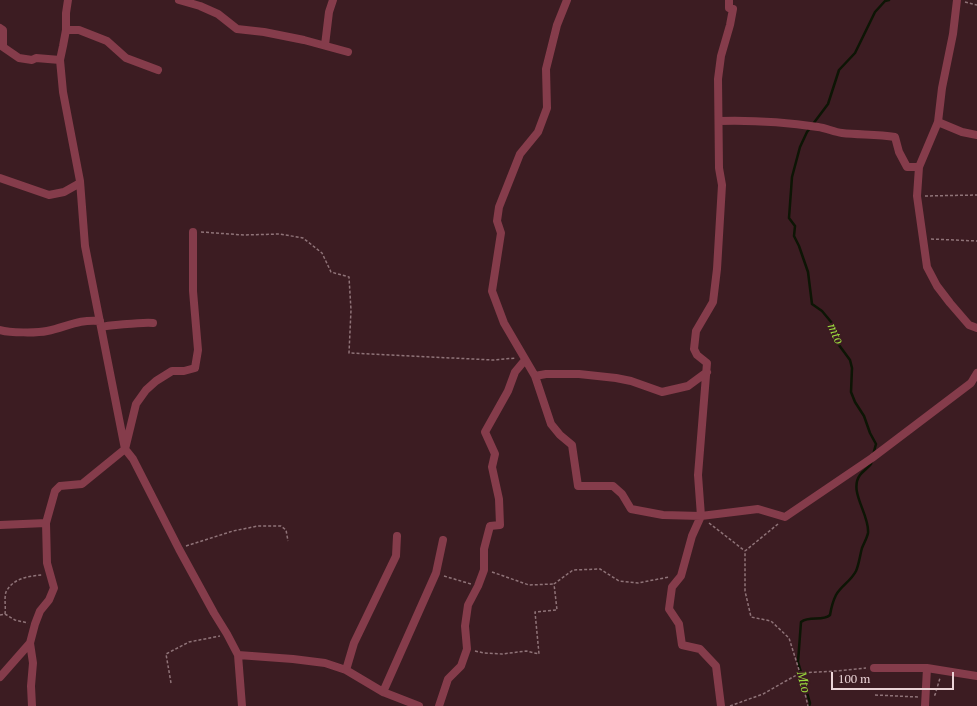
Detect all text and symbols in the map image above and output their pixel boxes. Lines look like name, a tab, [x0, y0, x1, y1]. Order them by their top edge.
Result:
water label: mto	[823, 321, 847, 347]
scale bar	[833, 664, 956, 690]
water label: Mto	[793, 669, 813, 695]
text: 100 m	[838, 671, 870, 686]

